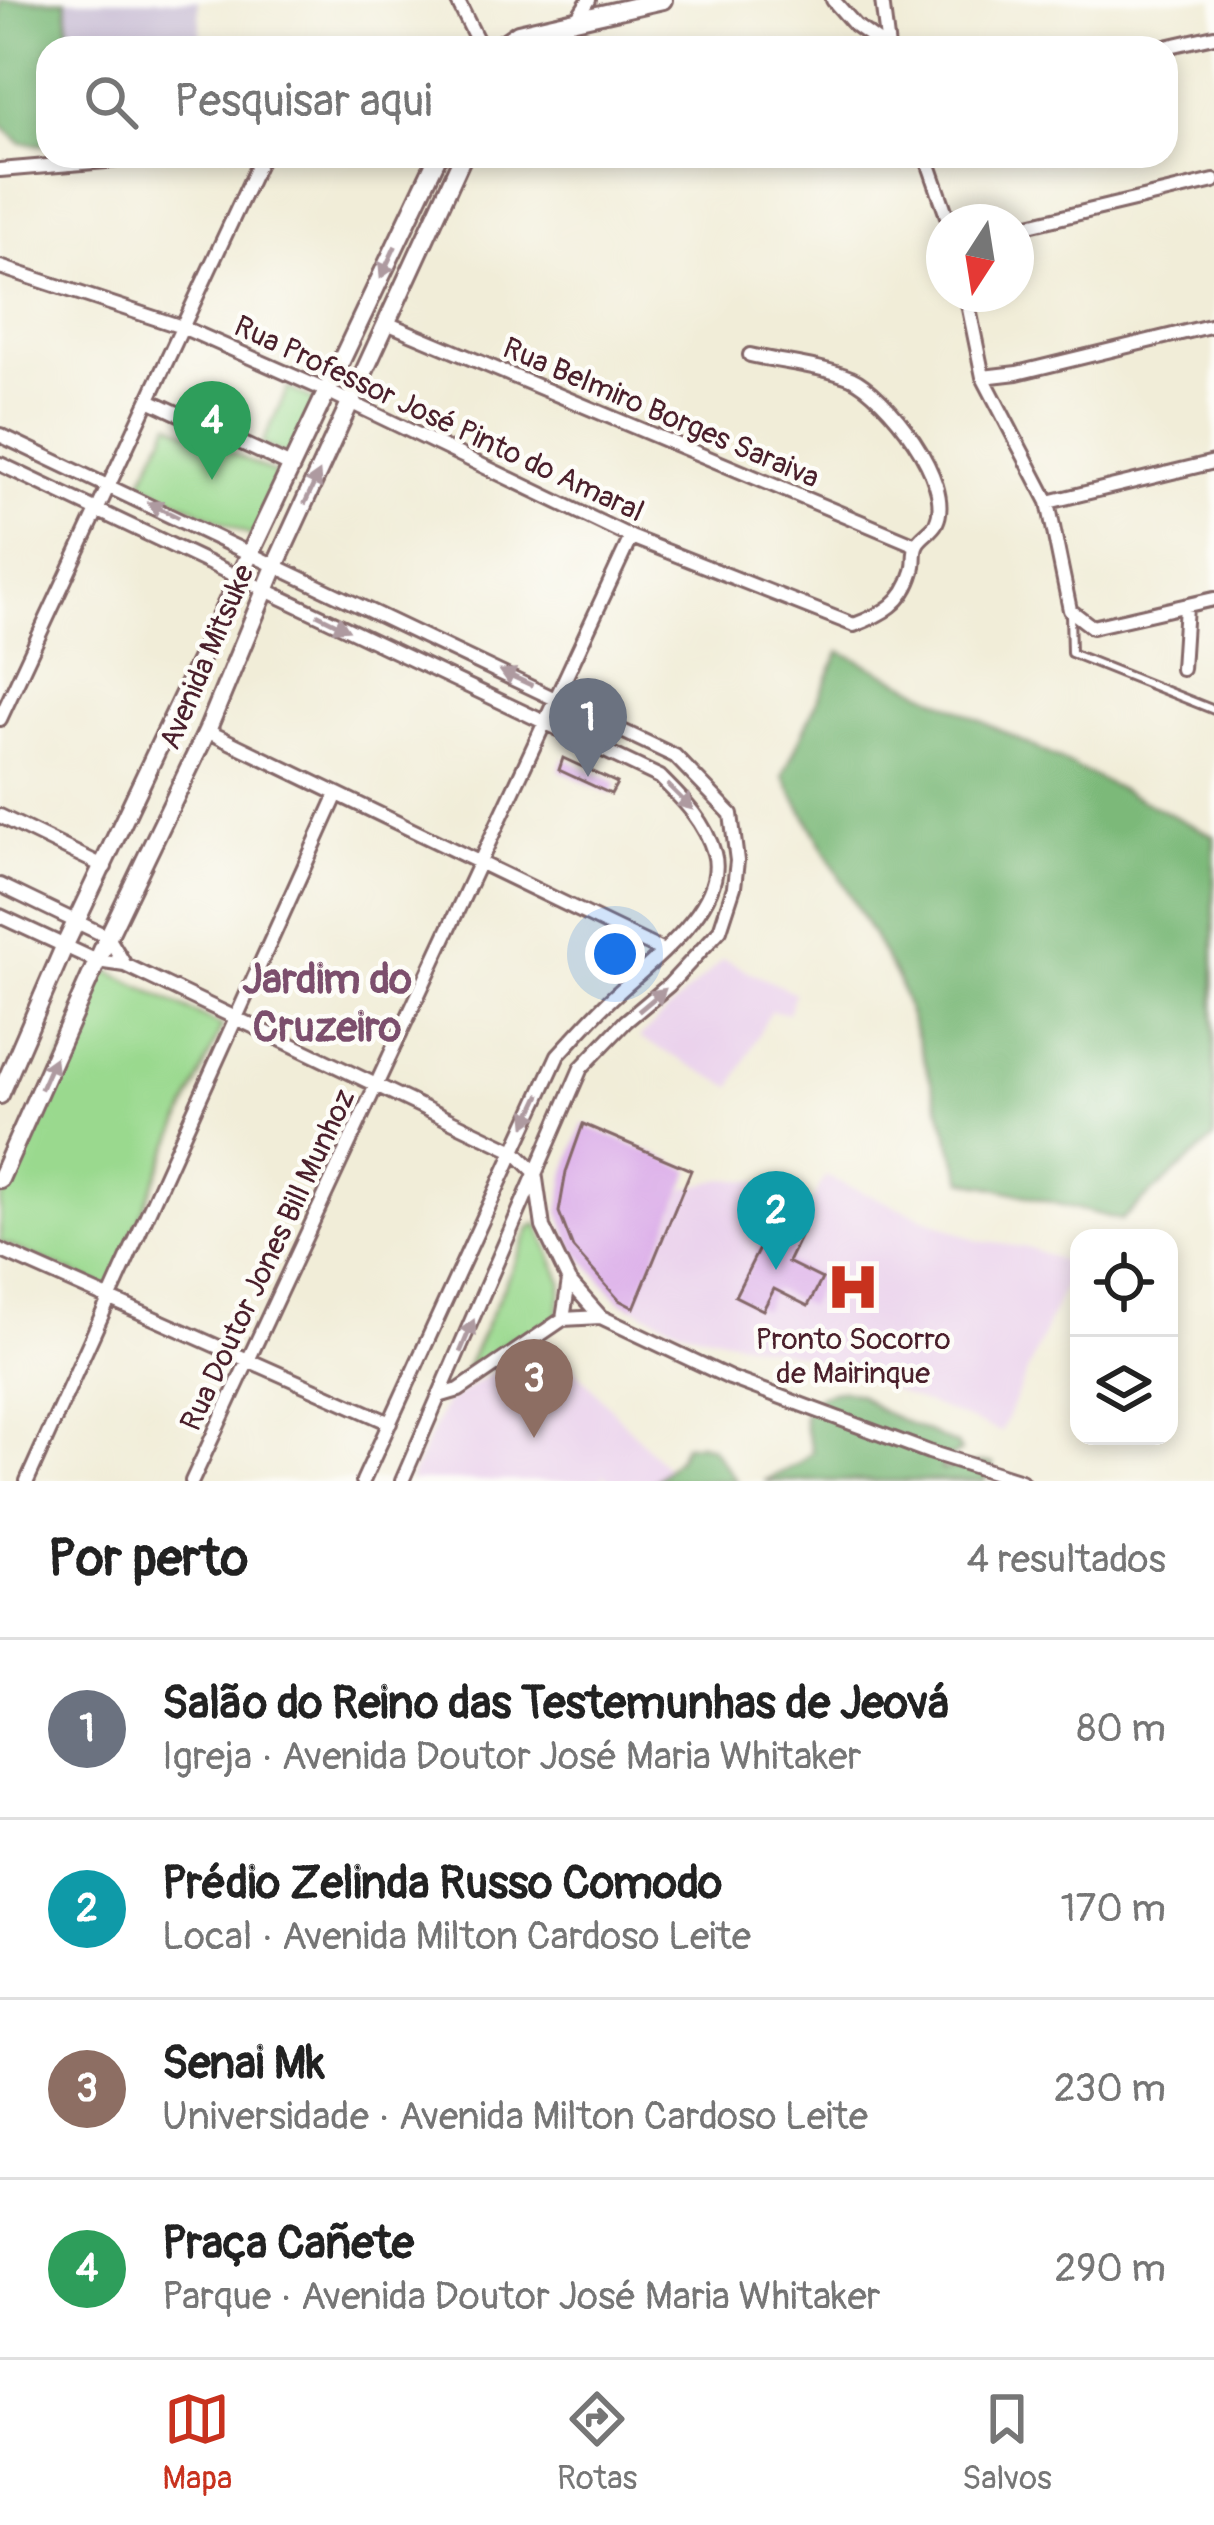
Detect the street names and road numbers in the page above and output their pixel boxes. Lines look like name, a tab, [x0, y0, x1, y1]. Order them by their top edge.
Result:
street label: Rua Professor José Pinto do Amaral	[228, 308, 650, 530]
street label: Rua Belmiro Borges Saraiva	[497, 330, 825, 496]
street label: Avenida Mitsuke	[151, 559, 263, 755]
street label: Rua Doutor Jones Bill Munhoz	[172, 1083, 364, 1437]

